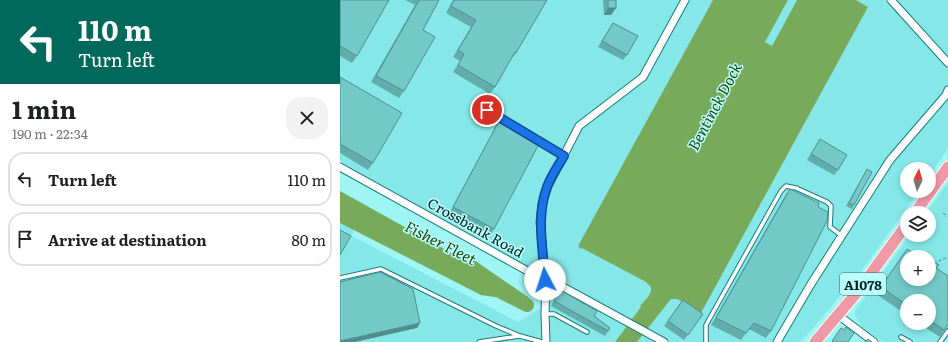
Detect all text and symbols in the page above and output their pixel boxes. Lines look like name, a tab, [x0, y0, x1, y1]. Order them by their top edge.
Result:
text: 110 m	[78, 8, 152, 50]
icon: left	[12, 16, 64, 68]
text: Turn left	[78, 46, 155, 73]
water label: Bentinck Dock	[681, 57, 747, 154]
text: 1 min	[12, 91, 76, 126]
pin	[470, 93, 504, 127]
button: close	[286, 97, 328, 139]
icon: arrive	[476, 99, 498, 121]
text: 190 m · 22:34	[12, 124, 88, 143]
north arrow	[900, 162, 936, 198]
map controls	[900, 162, 936, 330]
icon: left	[14, 168, 36, 190]
text: Turn left	[48, 168, 117, 191]
text: 110 m	[288, 168, 326, 191]
street label: Crossbank Road	[424, 192, 528, 262]
button: layers	[900, 206, 936, 242]
water label: Fisher Fleet	[401, 214, 481, 270]
icon: arrive	[14, 228, 36, 250]
text: Arrive at destination	[48, 228, 207, 251]
text: 80 m	[292, 228, 326, 251]
button: +	[900, 250, 936, 286]
position arrow	[524, 259, 566, 301]
road number: A1078	[840, 273, 886, 295]
button: −	[900, 294, 936, 330]

